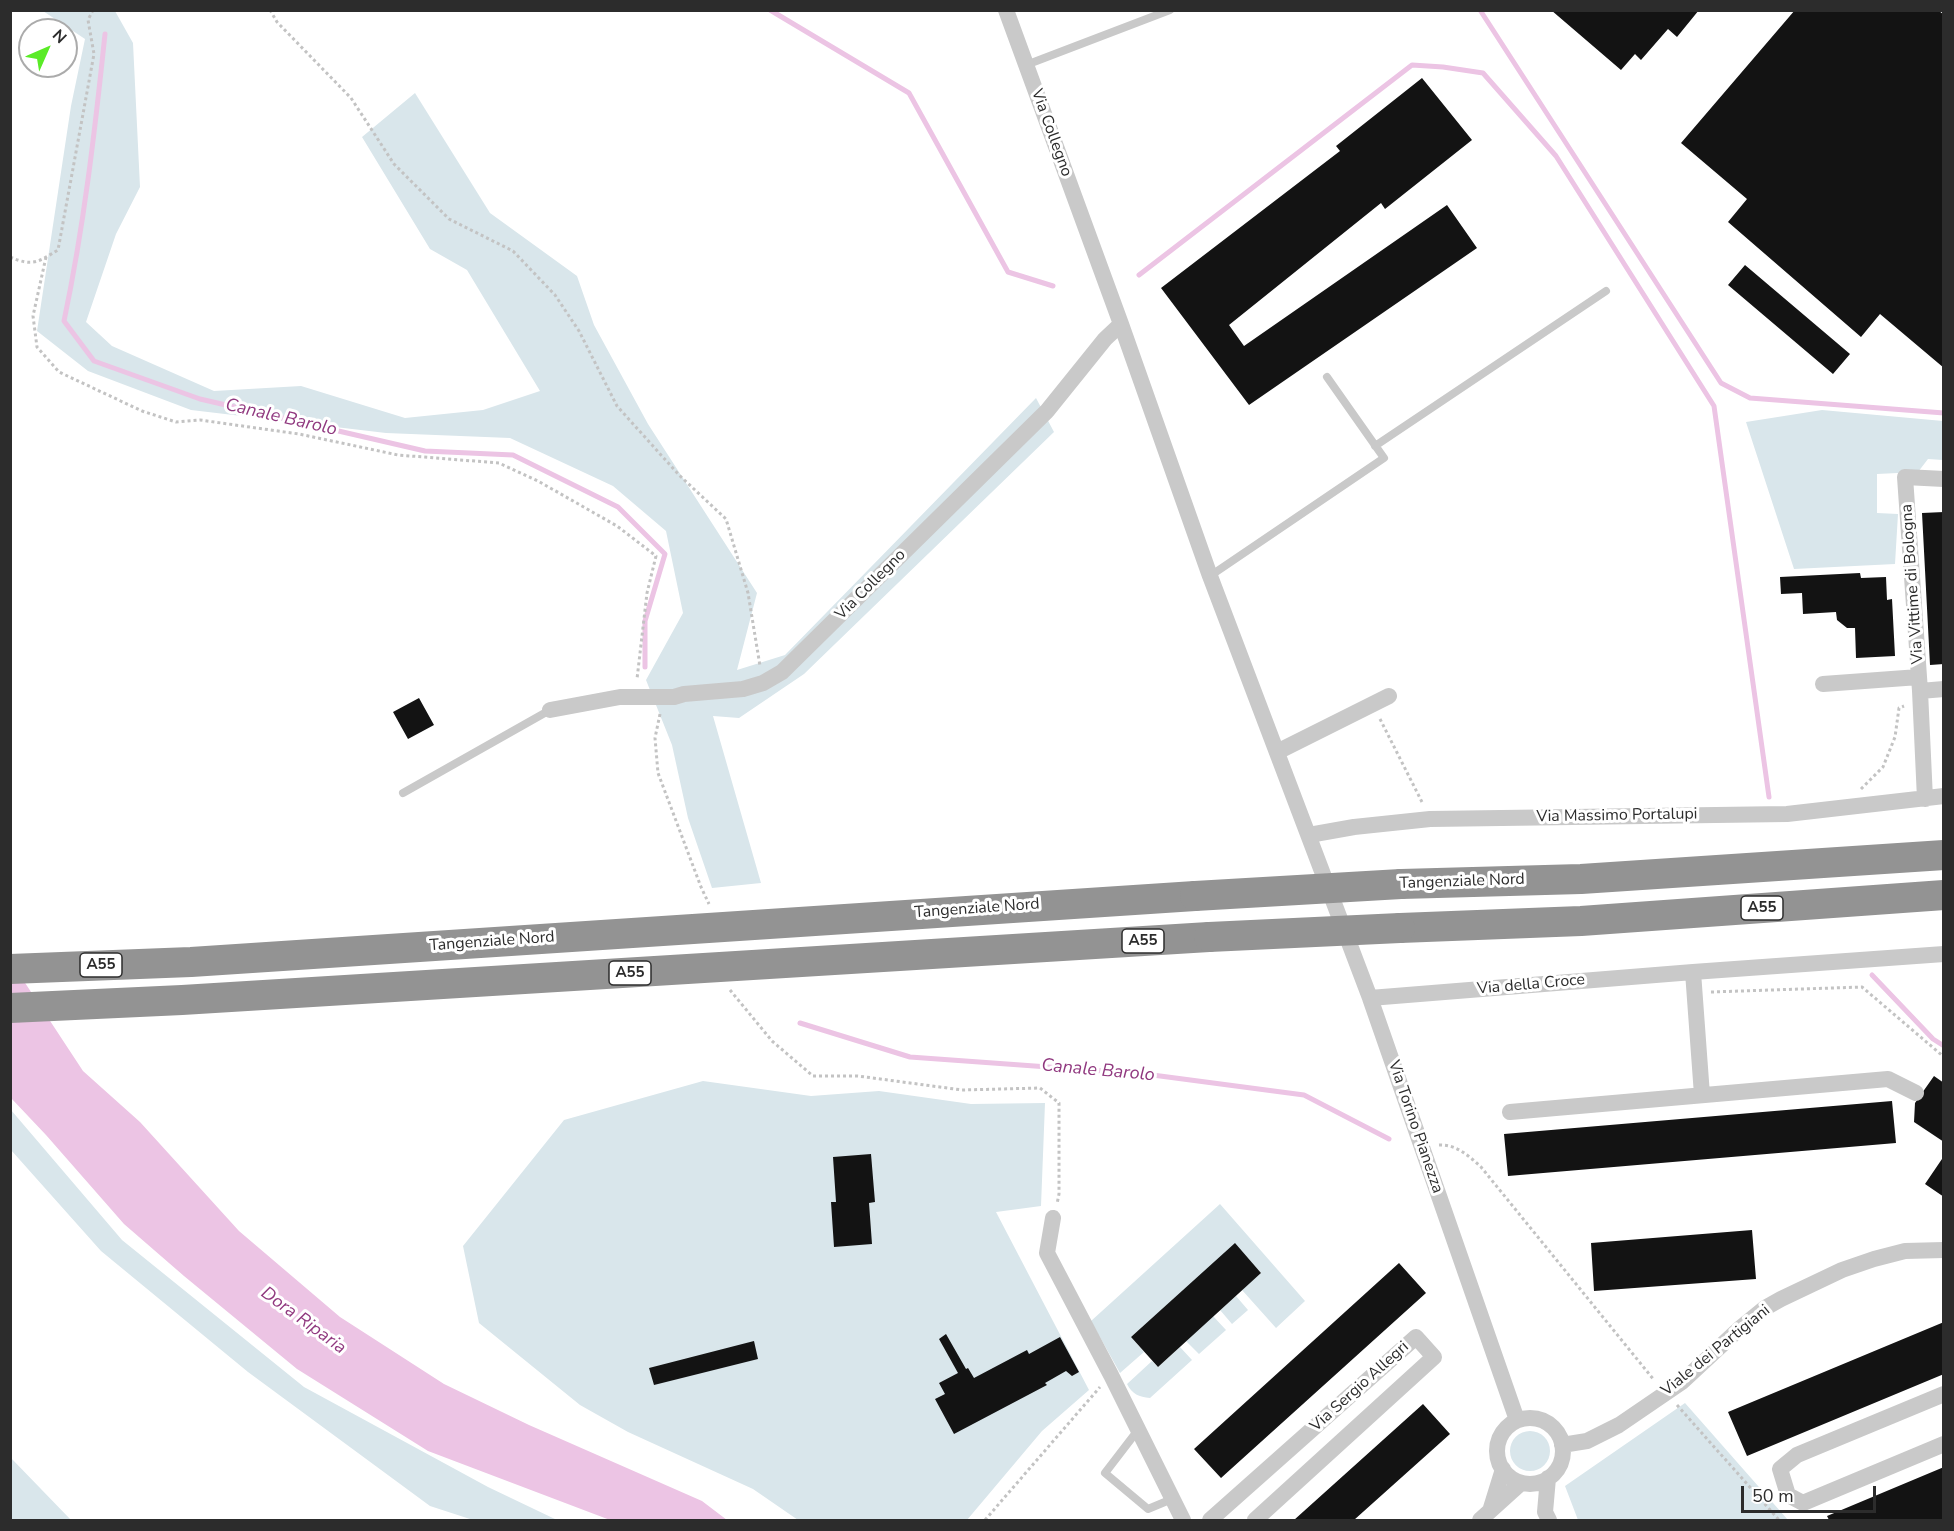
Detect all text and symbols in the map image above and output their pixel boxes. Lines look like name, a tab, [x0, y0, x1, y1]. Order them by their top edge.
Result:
north arrow	[18, 18, 78, 78]
text: N	[47, 25, 71, 49]
street label: Via Collegno	[1026, 87, 1076, 179]
water label: Canale Barolo	[223, 395, 339, 441]
street label: Via Vittime di Bologna	[1898, 503, 1928, 665]
street label: Via Collegno	[832, 546, 910, 624]
street label: Via Massimo Portalupi	[1536, 805, 1698, 827]
street label: Tangenziale Nord	[1399, 870, 1525, 894]
street label: Tangenziale Nord	[914, 895, 1040, 923]
road number: A55	[1741, 896, 1783, 920]
street label: Tangenziale Nord	[429, 928, 555, 956]
road number: A55	[1122, 929, 1164, 953]
road number: A55	[80, 953, 122, 977]
road number: A55	[609, 961, 651, 985]
street label: Via della Croce	[1476, 971, 1586, 999]
water label: Canale Barolo	[1040, 1055, 1156, 1087]
street label: Via Torino Pianezza	[1383, 1058, 1447, 1196]
water label: Dora Riparia	[256, 1283, 350, 1359]
street label: Viale dei Partigiani	[1658, 1301, 1774, 1401]
street label: Via Sergio Allegri	[1307, 1338, 1413, 1436]
scale bar	[1744, 1474, 1879, 1512]
text: 50 m	[1752, 1484, 1794, 1508]

